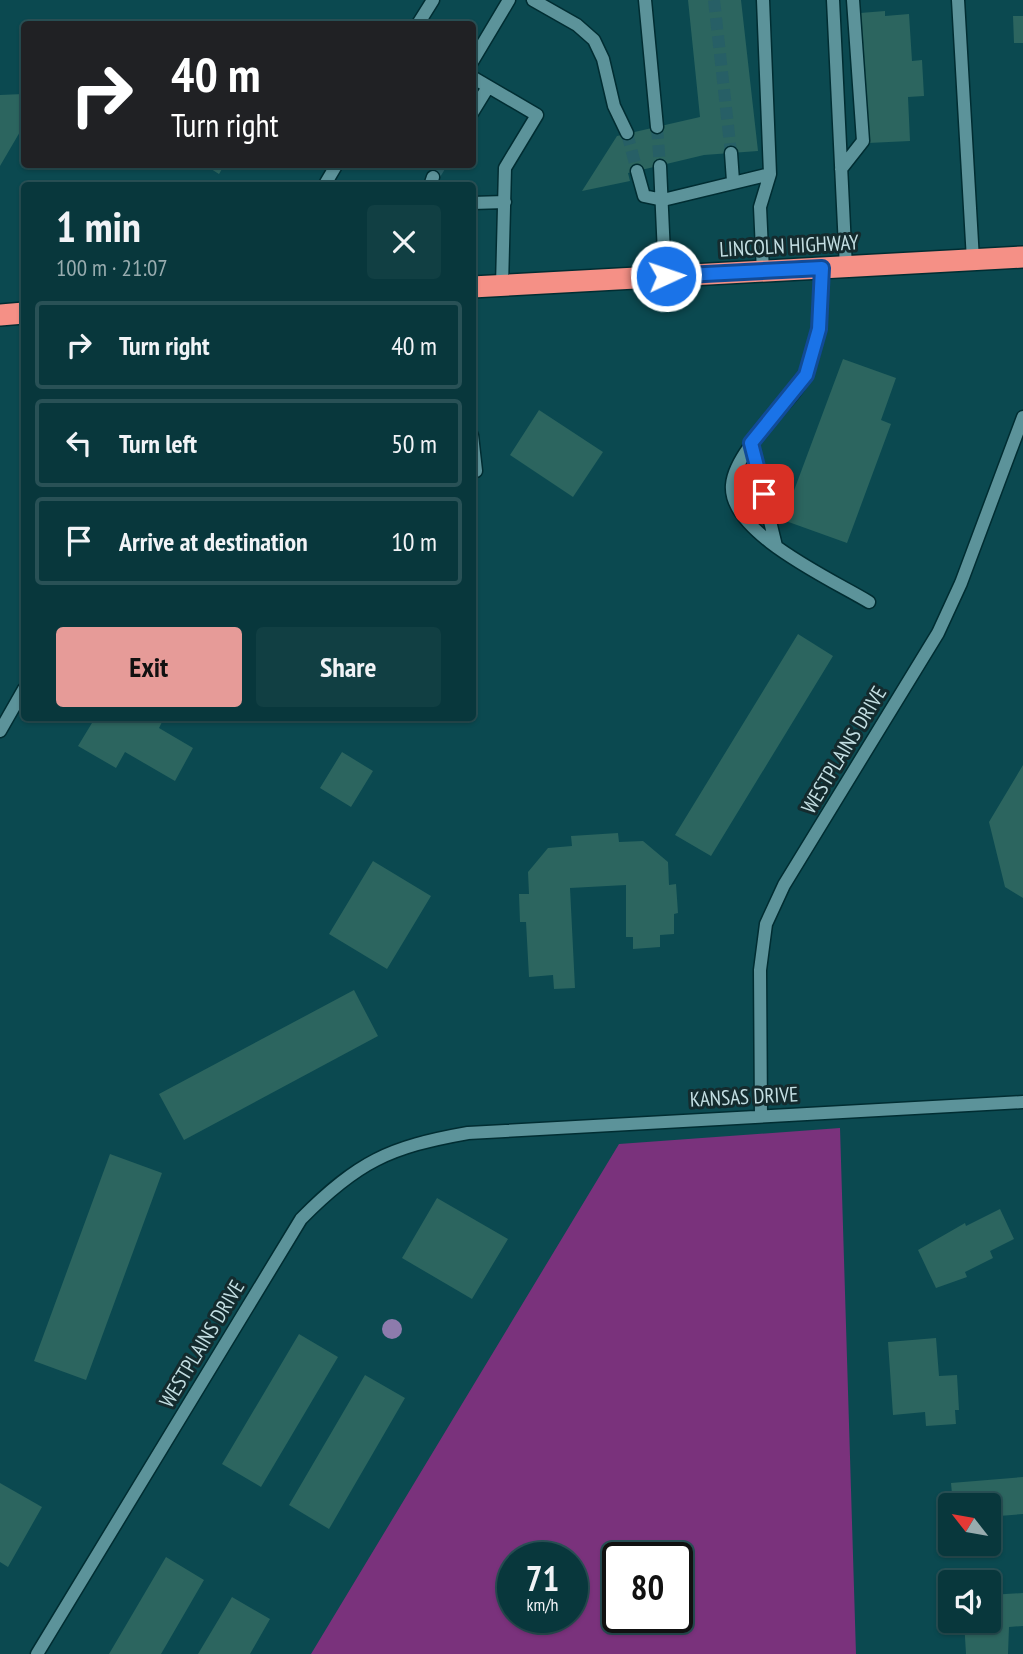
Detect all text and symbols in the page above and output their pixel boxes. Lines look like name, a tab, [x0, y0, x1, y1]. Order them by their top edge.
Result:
text: 40 m	[171, 42, 260, 106]
icon: right	[56, 49, 147, 140]
text: Turn right	[171, 104, 279, 146]
text: 1 min	[56, 199, 141, 254]
button: close	[367, 205, 441, 279]
street label: LINCOLN HIGHWAY	[719, 228, 860, 263]
position arrow	[629, 239, 703, 313]
text: 100 m · 21:07	[56, 253, 168, 282]
icon: right	[60, 326, 98, 364]
text: Turn right	[119, 329, 210, 362]
text: 40 m	[391, 329, 437, 362]
icon: left	[60, 424, 98, 462]
text: Turn left	[119, 427, 197, 460]
text: 50 m	[391, 427, 437, 460]
pin	[734, 464, 794, 524]
icon: arrive	[745, 475, 783, 513]
icon: arrive	[60, 522, 98, 560]
text: Arrive at destination	[119, 525, 308, 558]
text: 10 m	[391, 525, 437, 558]
button: Exit	[56, 627, 242, 707]
button: Share	[256, 627, 441, 707]
street label: WESTPLAINS DRIVE	[795, 681, 892, 818]
street label: KANSAS DRIVE	[689, 1080, 799, 1113]
street label: WESTPLAINS DRIVE	[153, 1275, 250, 1412]
north arrow	[938, 1493, 1001, 1556]
map controls	[938, 1493, 1001, 1633]
speed limit sign: 80	[602, 1542, 693, 1633]
text: 71	[526, 1555, 559, 1601]
button: sound	[938, 1570, 1001, 1633]
text: km/h	[527, 1593, 558, 1616]

